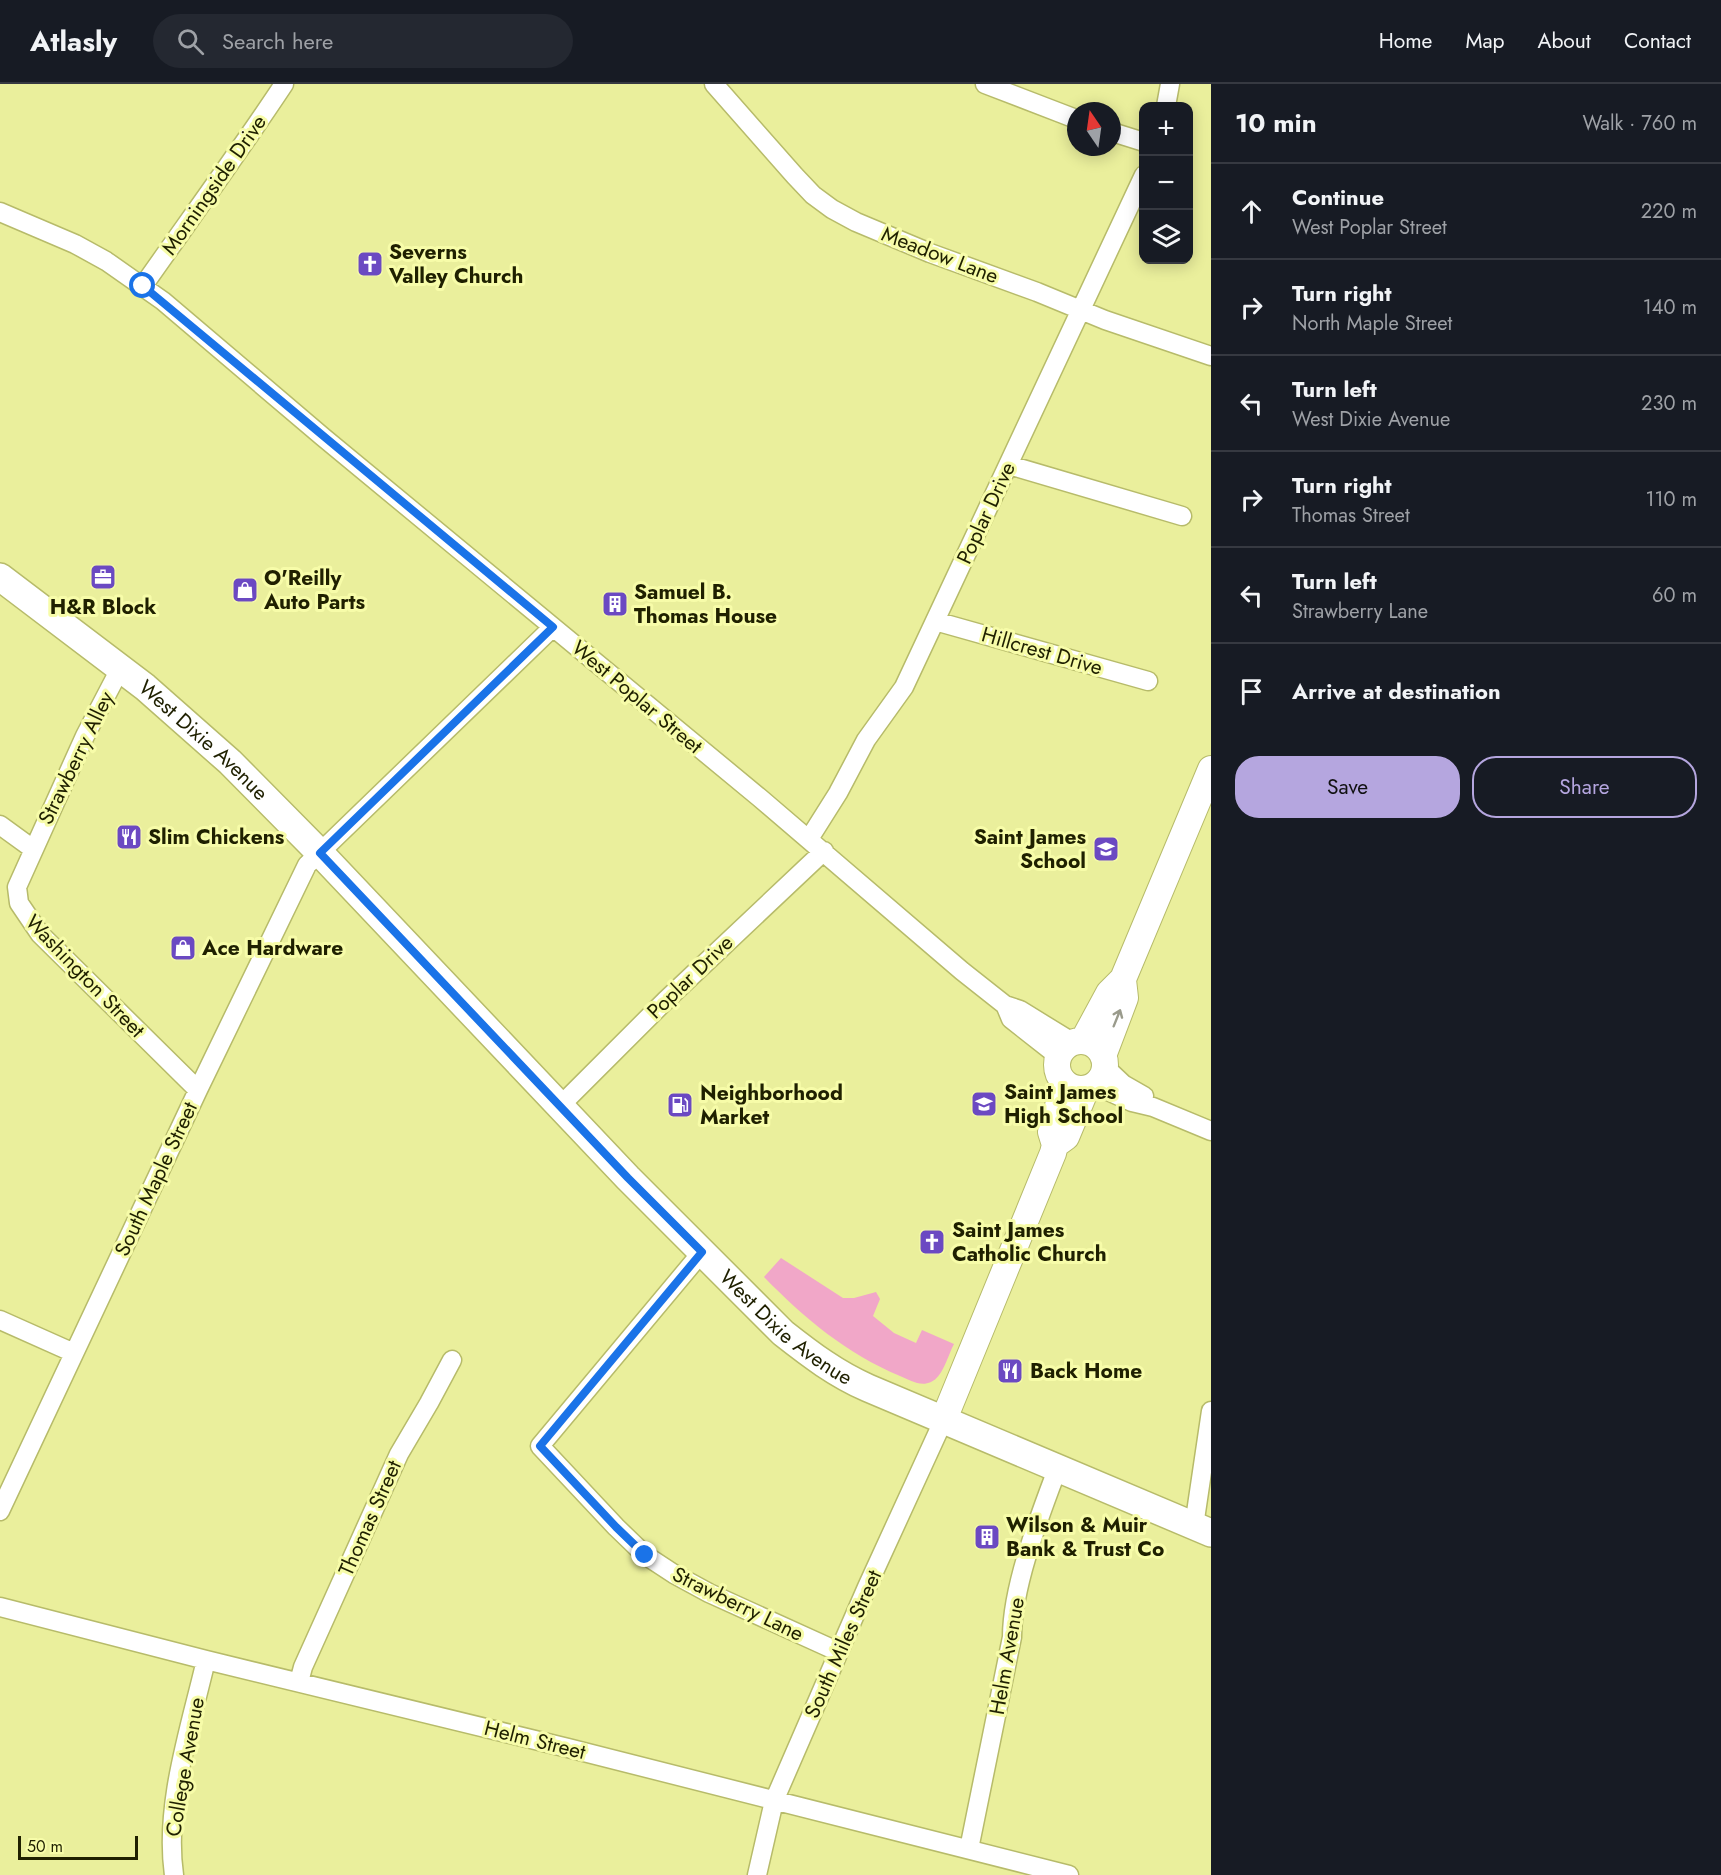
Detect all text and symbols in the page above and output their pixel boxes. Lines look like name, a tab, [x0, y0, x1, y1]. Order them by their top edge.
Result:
search box	[153, 14, 573, 68]
text: Atlasly	[30, 21, 117, 62]
icon: search	[174, 25, 207, 58]
text: Search here	[222, 25, 333, 57]
text: Home	[1379, 26, 1432, 56]
text: Map	[1465, 26, 1505, 56]
text: About	[1538, 26, 1591, 56]
text: Contact	[1624, 26, 1691, 56]
north arrow	[1067, 102, 1121, 156]
map controls	[1139, 102, 1193, 264]
button: +	[1139, 102, 1193, 156]
text: 10 min	[1235, 104, 1317, 142]
street label: Morningside Drive	[154, 109, 274, 261]
text: Walk · 760 m	[1583, 109, 1697, 138]
button: −	[1139, 156, 1193, 210]
text: Continue	[1292, 181, 1384, 213]
icon: ahead	[1235, 195, 1268, 228]
text: 220 m	[1641, 197, 1697, 226]
button: layers	[1139, 210, 1193, 264]
text: West Poplar Street	[1292, 213, 1447, 242]
street label: Meadow Lane	[877, 219, 1003, 291]
place label: Severns Valley Church	[388, 237, 523, 291]
church icon: Severns Valley Church	[355, 249, 385, 279]
route start	[129, 272, 155, 298]
text: Turn right	[1292, 277, 1392, 309]
icon: right	[1235, 291, 1268, 324]
text: 140 m	[1643, 293, 1697, 322]
text: North Maple Street	[1292, 309, 1452, 338]
text: Turn left	[1292, 373, 1377, 405]
icon: left	[1235, 387, 1268, 420]
text: 230 m	[1641, 389, 1697, 418]
text: West Dixie Avenue	[1292, 405, 1450, 434]
street label: Poplar Drive	[949, 457, 1023, 569]
text: Turn right	[1292, 469, 1392, 501]
icon: right	[1235, 483, 1268, 516]
text: 110 m	[1645, 485, 1697, 514]
text: Thomas Street	[1292, 501, 1410, 530]
office icon: H&R Block	[88, 562, 118, 592]
place label: O'Reilly Auto Parts	[263, 563, 366, 617]
text: Turn left	[1292, 565, 1377, 597]
shop icon: O'Reilly Auto Parts	[230, 575, 260, 605]
place label: Samuel B. Thomas House	[634, 577, 777, 631]
icon: left	[1235, 579, 1268, 612]
text: 60 m	[1652, 581, 1697, 610]
building icon: Samuel B. Thomas House	[600, 589, 630, 619]
place label: H&R Block	[50, 592, 156, 622]
text: Strawberry Lane	[1292, 597, 1428, 626]
street label: Hillcrest Drive	[978, 619, 1106, 683]
street label: West Poplar Street	[565, 633, 709, 761]
street label: West Dixie Avenue	[132, 673, 275, 807]
icon: arrive	[1235, 675, 1268, 708]
text: Arrive at destination	[1292, 675, 1501, 707]
street label: Strawberry Alley	[31, 686, 122, 830]
button: Save	[1235, 756, 1460, 818]
button: Share	[1472, 756, 1697, 818]
restaurant icon: Slim Chickens	[114, 822, 144, 852]
place label: Slim Chickens	[148, 822, 285, 852]
place label: Saint James School	[974, 822, 1086, 876]
school or university icon: Saint James School	[1091, 834, 1121, 864]
street label: Washington Street	[18, 908, 152, 1044]
street label: Poplar Drive	[640, 928, 740, 1026]
shop icon: Ace Hardware	[168, 933, 198, 963]
place label: Ace Hardware	[201, 933, 343, 963]
one-way arrow	[1112, 1009, 1123, 1028]
place label: Saint James High School	[1004, 1077, 1123, 1131]
place label: Neighborhood Market	[700, 1078, 843, 1132]
school or university icon: Saint James High School	[969, 1089, 999, 1119]
fuel station icon: Neighborhood Market	[665, 1090, 695, 1120]
street label: South Maple Street	[107, 1097, 205, 1261]
place label: Saint James Catholic Church	[952, 1215, 1107, 1269]
church icon: Saint James Catholic Church	[917, 1227, 947, 1257]
street label: West Dixie Avenue	[713, 1263, 858, 1393]
restaurant icon: Back Home	[995, 1356, 1025, 1386]
place label: Back Home	[1030, 1356, 1142, 1386]
street label: Thomas Street	[331, 1455, 409, 1581]
place label: Wilson & Muir Bank & Trust Co	[1006, 1510, 1164, 1564]
building icon: Wilson & Muir Bank & Trust Co	[972, 1522, 1002, 1552]
route end	[631, 1541, 657, 1567]
street label: Strawberry Lane	[667, 1559, 809, 1649]
street label: South Miles Street	[797, 1565, 889, 1723]
street label: Helm Avenue	[982, 1595, 1032, 1717]
street label: College Avenue	[158, 1695, 212, 1839]
street label: Helm Street	[481, 1713, 589, 1767]
scale bar	[18, 1833, 138, 1860]
text: 50 m	[27, 1835, 63, 1858]

